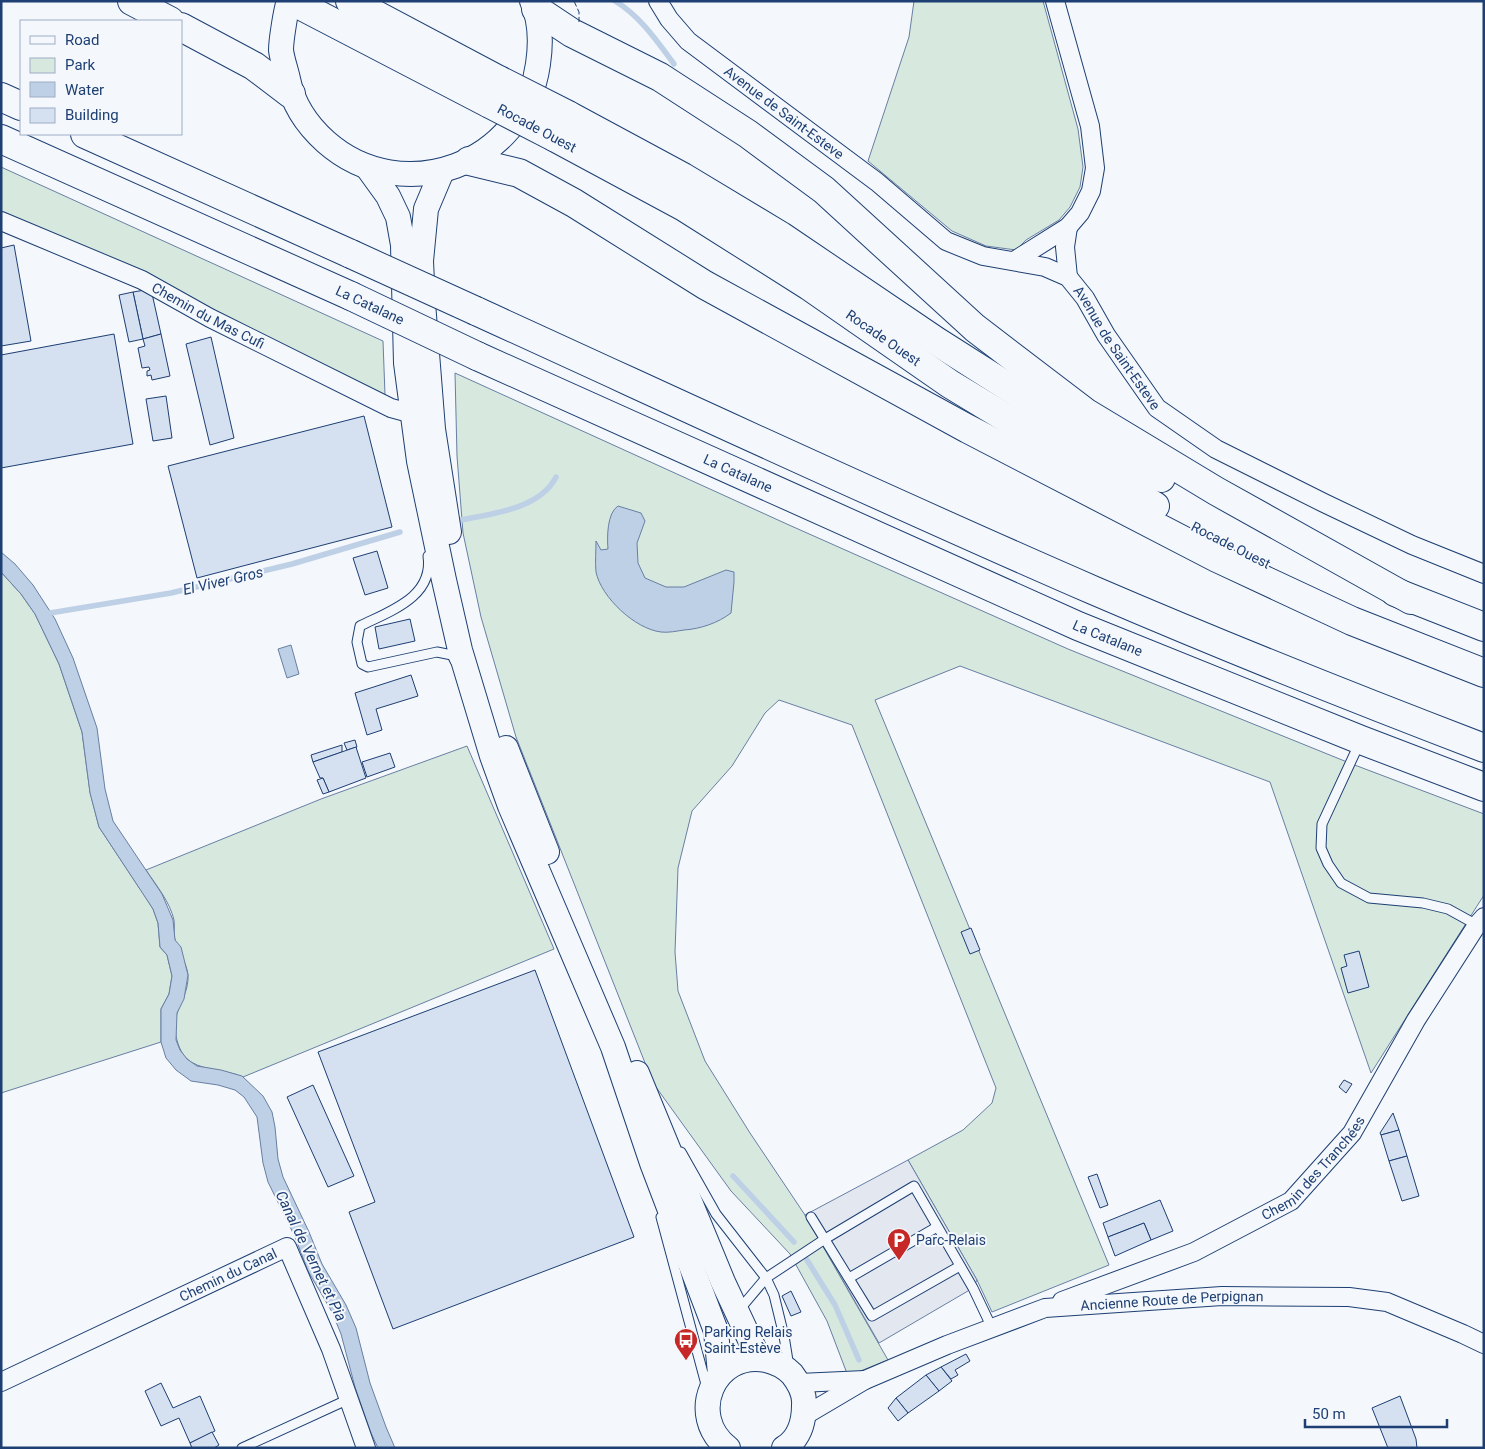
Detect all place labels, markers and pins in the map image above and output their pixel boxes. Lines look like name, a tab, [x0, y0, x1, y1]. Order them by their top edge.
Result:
parking icon: Parc-Relais	[886, 1227, 912, 1261]
place label: Parc-Relais	[916, 1232, 986, 1248]
place label: Parking Relais Saint-Estève	[704, 1324, 792, 1356]
bus stop icon: Parking Relais Saint-Estève	[673, 1327, 699, 1361]

